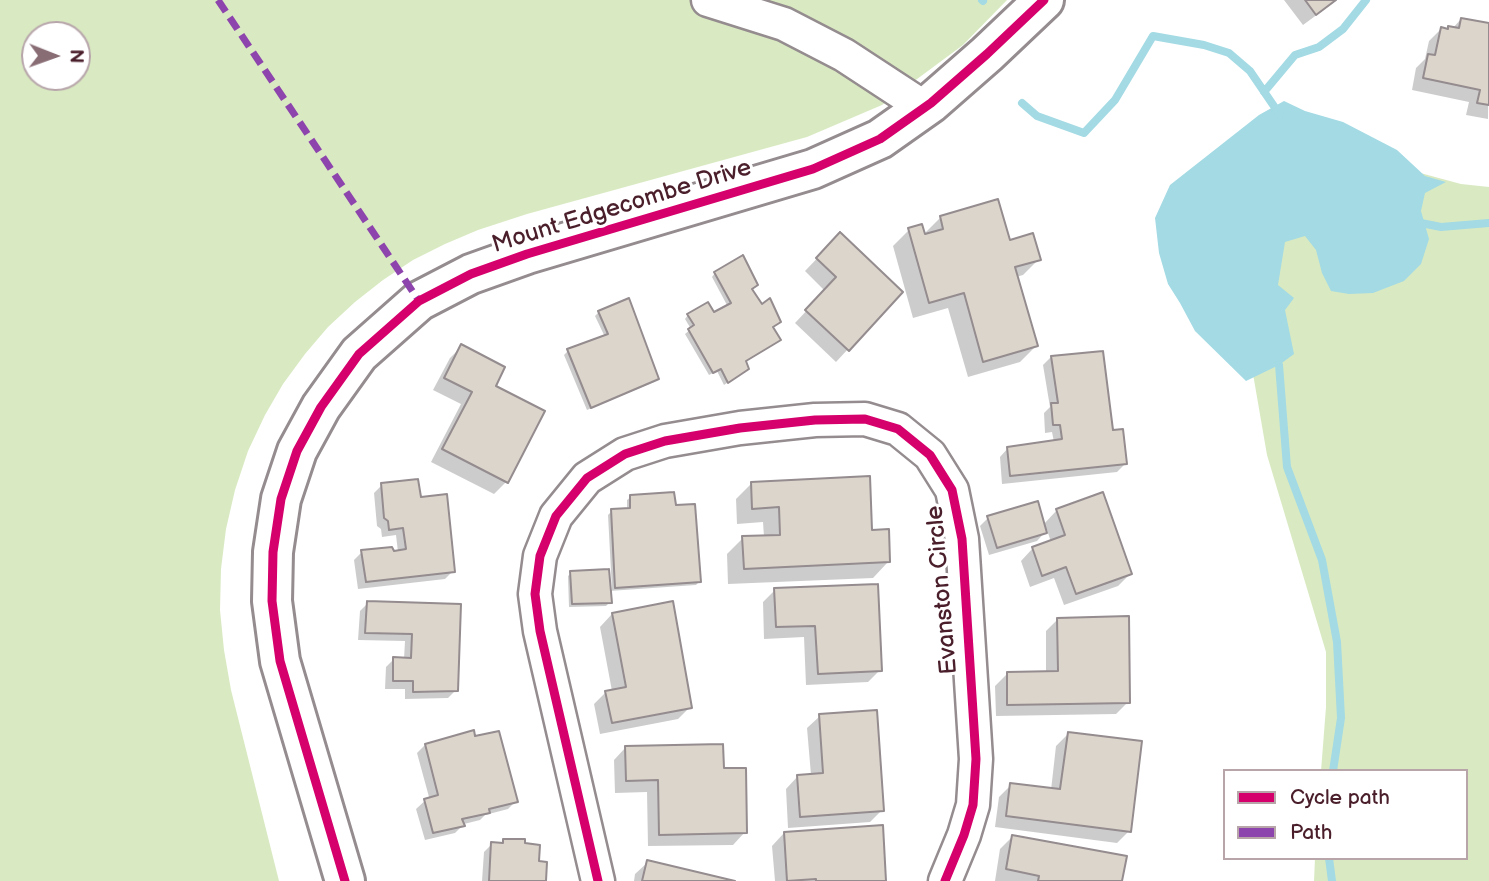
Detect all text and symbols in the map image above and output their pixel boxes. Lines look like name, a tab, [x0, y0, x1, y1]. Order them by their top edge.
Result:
north arrow	[21, 21, 91, 91]
text: N	[64, 49, 87, 64]
street label: Mount Edgecombe Drive	[489, 154, 755, 260]
street label: Evanston Circle	[921, 504, 965, 676]
legend	[1223, 769, 1468, 860]
text: Cycle path	[1290, 785, 1390, 810]
text: Path	[1290, 820, 1332, 845]

